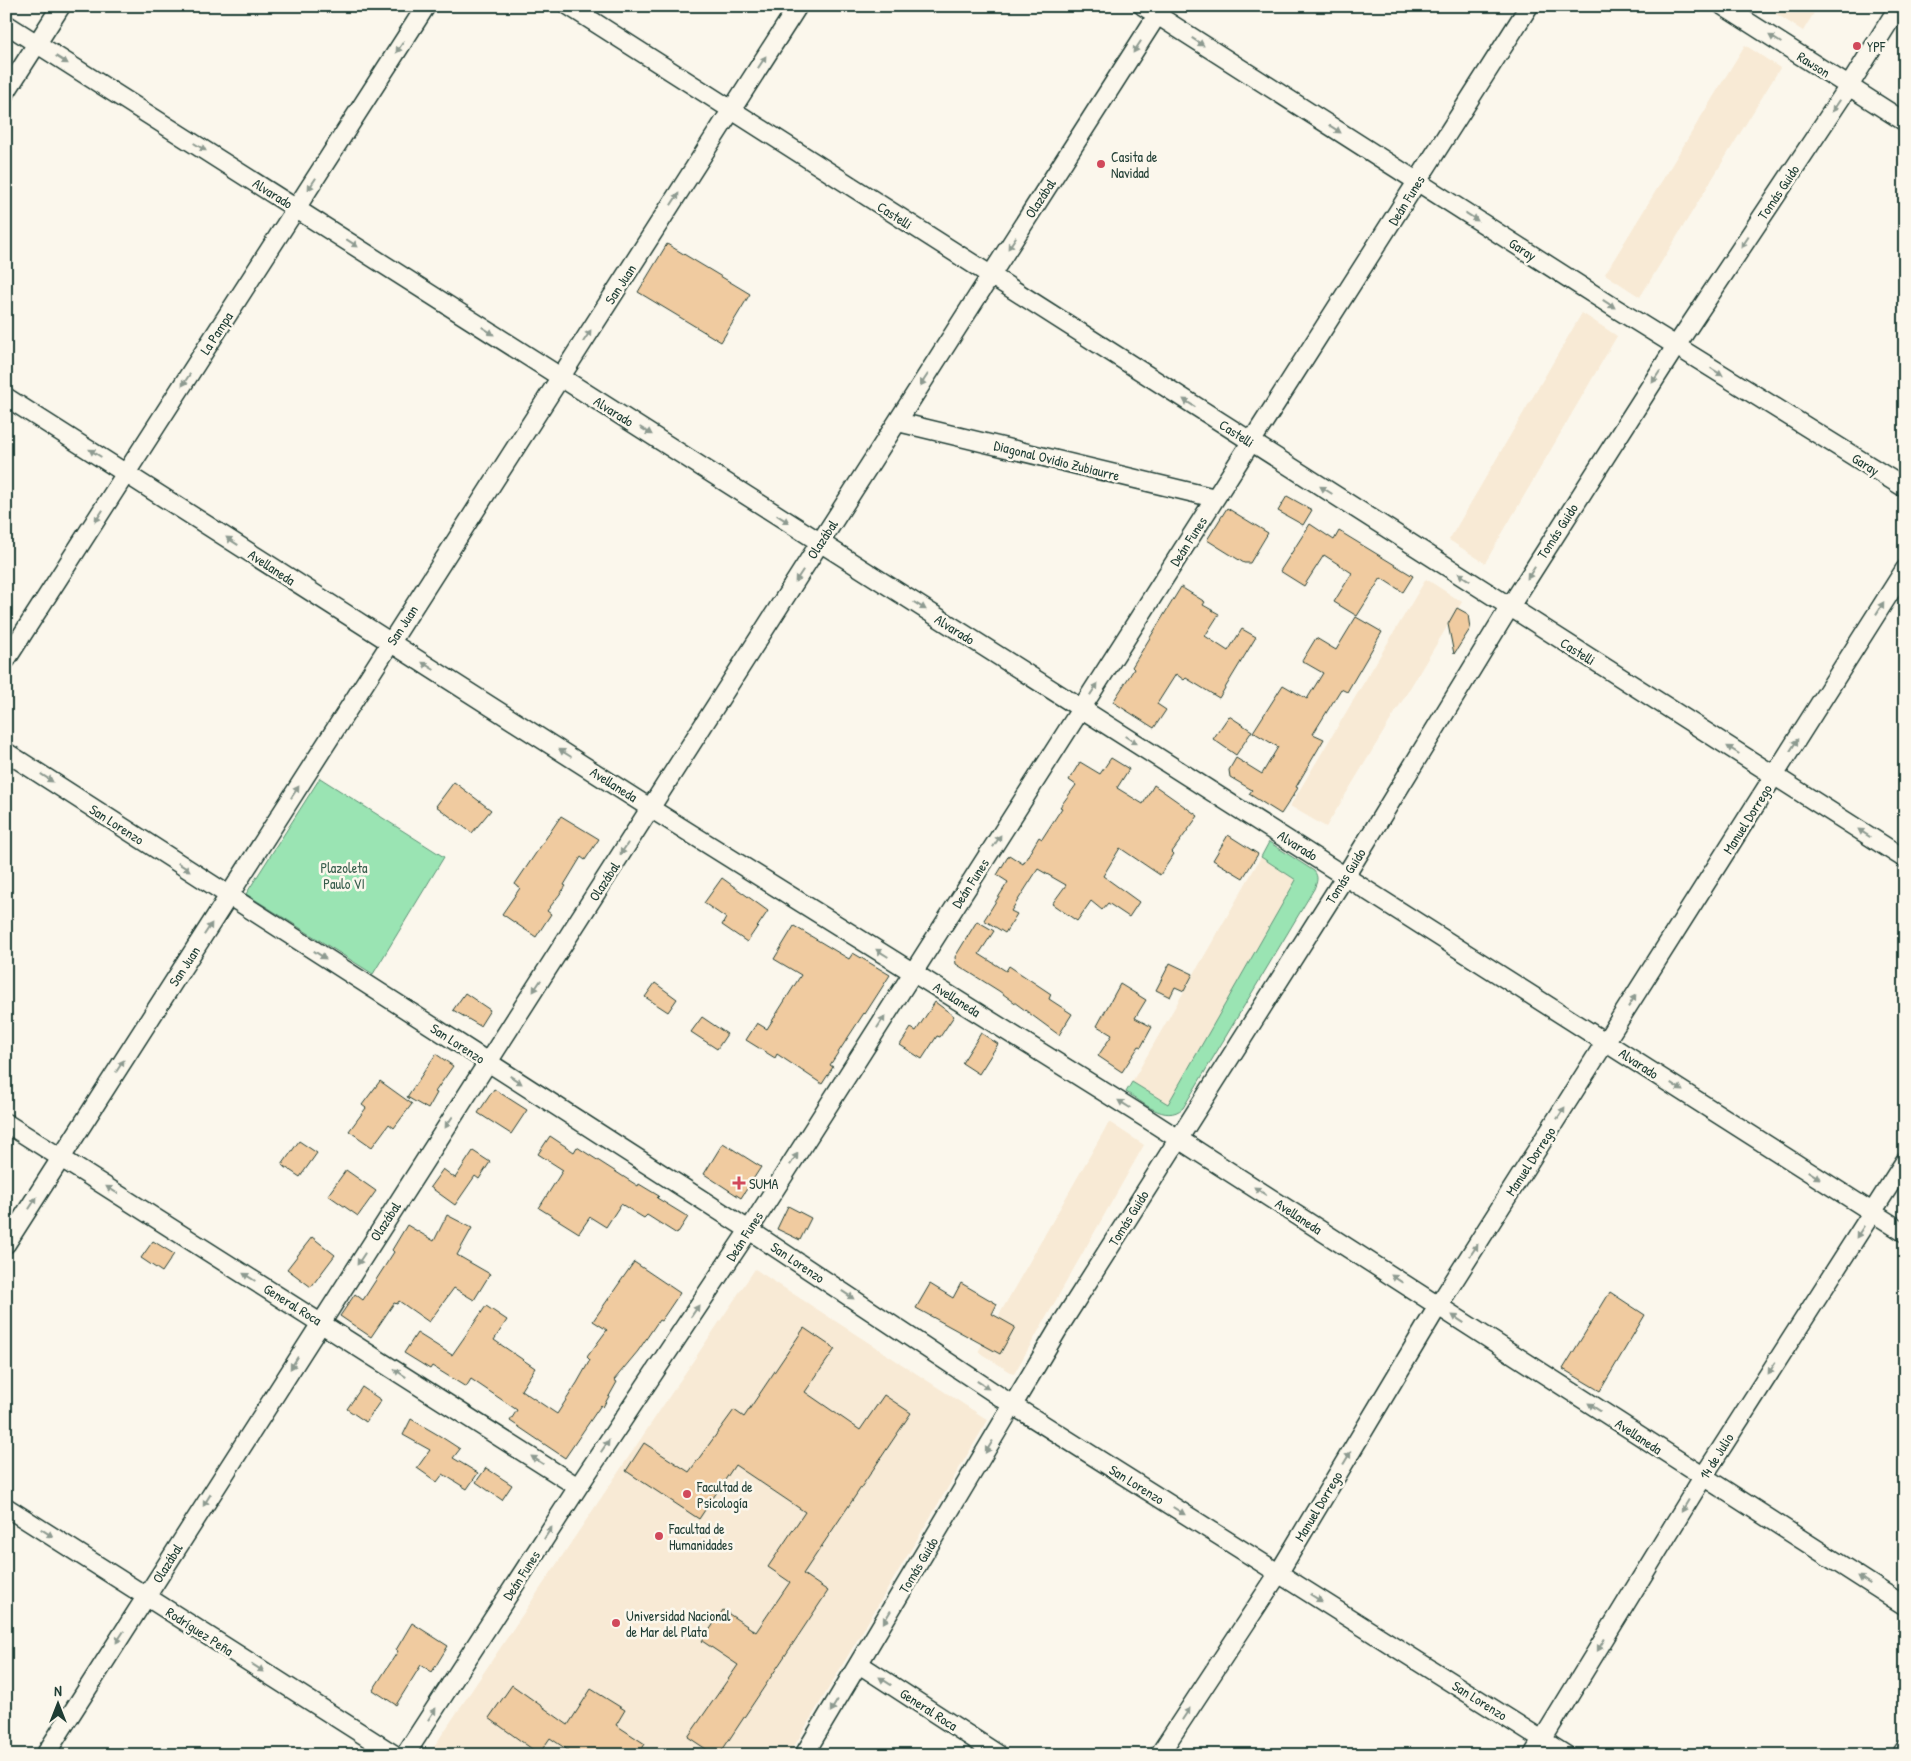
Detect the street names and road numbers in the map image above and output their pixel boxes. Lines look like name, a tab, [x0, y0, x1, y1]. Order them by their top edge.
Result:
street label: Rawson	[1794, 46, 1834, 82]
street label: Tomás Guido	[1753, 161, 1804, 223]
street label: Deán Funes	[1383, 171, 1429, 229]
street label: Alvarado	[249, 173, 297, 213]
street label: Olazábal	[1020, 174, 1060, 221]
street label: Castelli	[874, 197, 916, 233]
street label: Garay	[1505, 233, 1540, 266]
street label: San Juan	[600, 260, 640, 308]
street label: La Pampa	[195, 308, 238, 358]
street label: Alvarado	[590, 391, 638, 431]
street label: Castelli	[1216, 415, 1258, 451]
street label: Diagonal Ovidio Zubiaurre	[992, 435, 1122, 486]
street label: Garay	[1848, 448, 1883, 481]
street label: Tomás Guido	[1532, 499, 1582, 562]
street label: Deán Funes	[1165, 513, 1211, 569]
street label: Olazábal	[802, 515, 842, 562]
street label: Avellaneda	[245, 545, 300, 590]
street label: San Juan	[382, 601, 422, 649]
street label: Alvarado	[931, 609, 979, 649]
street label: Castelli	[1557, 633, 1599, 669]
street label: Avellaneda	[587, 762, 642, 806]
street label: Manuel Dorrego	[1718, 780, 1777, 858]
street label: San Lorenzo	[86, 799, 148, 849]
street label: Alvarado	[1274, 825, 1322, 865]
street label: Tomás Guido	[1320, 844, 1370, 907]
street label: Deán Funes	[947, 855, 993, 911]
street label: Olazábal	[584, 857, 624, 904]
street label: San Juan	[164, 942, 204, 990]
street label: Avellaneda	[930, 977, 985, 1021]
street label: San Lorenzo	[427, 1018, 489, 1068]
street label: Alvarado	[1616, 1043, 1663, 1083]
street label: Manuel Dorrego	[1501, 1122, 1560, 1200]
street label: Tomás Guido	[1103, 1186, 1153, 1249]
street label: Avellaneda	[1272, 1194, 1327, 1239]
street label: Olazábal	[365, 1197, 405, 1244]
street label: Deán Funes	[721, 1208, 767, 1264]
street label: San Lorenzo	[767, 1237, 829, 1287]
street label: General Roca	[260, 1279, 326, 1330]
street label: Avellaneda	[1612, 1414, 1667, 1459]
street label: 14 de Julio	[1694, 1429, 1738, 1483]
street label: San Lorenzo	[1106, 1460, 1168, 1508]
street label: Manuel Dorrego	[1290, 1467, 1347, 1545]
street label: Tomás Guido	[894, 1533, 942, 1597]
street label: Olazábal	[147, 1539, 187, 1586]
street label: Deán Funes	[498, 1547, 544, 1603]
street label: Rodríguez Peña	[162, 1602, 238, 1661]
street label: San Lorenzo	[1449, 1676, 1511, 1724]
street label: General Roca	[897, 1683, 962, 1735]

